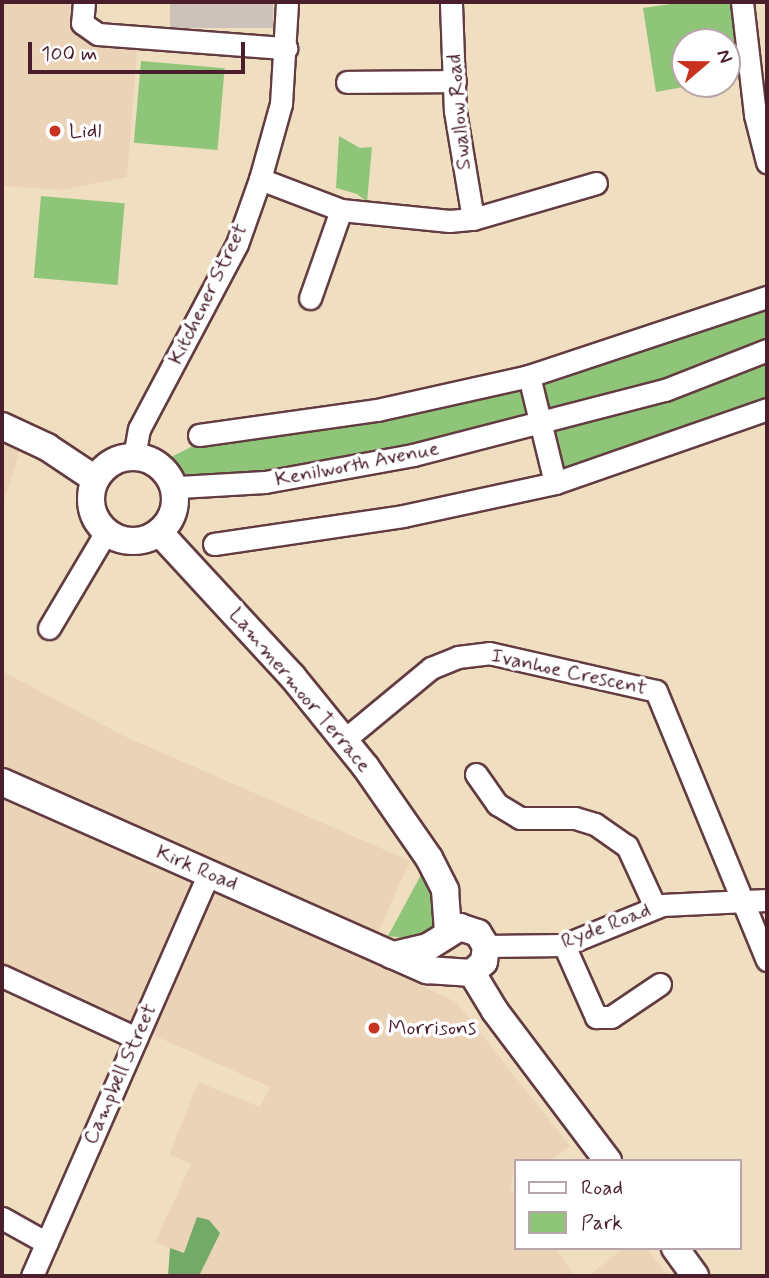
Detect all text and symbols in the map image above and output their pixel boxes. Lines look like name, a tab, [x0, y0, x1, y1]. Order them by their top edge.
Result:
scale bar	[32, 28, 248, 72]
north arrow	[671, 28, 741, 98]
text: 100 m	[41, 40, 97, 68]
text: N	[710, 46, 738, 67]
street label: Swallow Road	[441, 53, 477, 171]
place label: Lidl	[69, 118, 101, 144]
marker: Lidl	[47, 123, 63, 139]
street label: Kitchener Street	[163, 220, 253, 368]
street label: Kenilworth Avenue	[273, 436, 441, 492]
street label: Lammermoor Terrace	[226, 605, 374, 775]
street label: Ivanhoe Crescent	[489, 643, 649, 701]
street label: Kirk Road	[152, 840, 242, 896]
street label: Ryde Road	[559, 898, 653, 954]
street label: Campbell Street	[78, 1000, 162, 1148]
place label: Morrisons	[388, 1015, 476, 1041]
marker: Morrisons	[366, 1020, 382, 1036]
legend	[514, 1159, 741, 1250]
text: Road	[581, 1174, 623, 1202]
text: Park	[581, 1209, 623, 1237]

